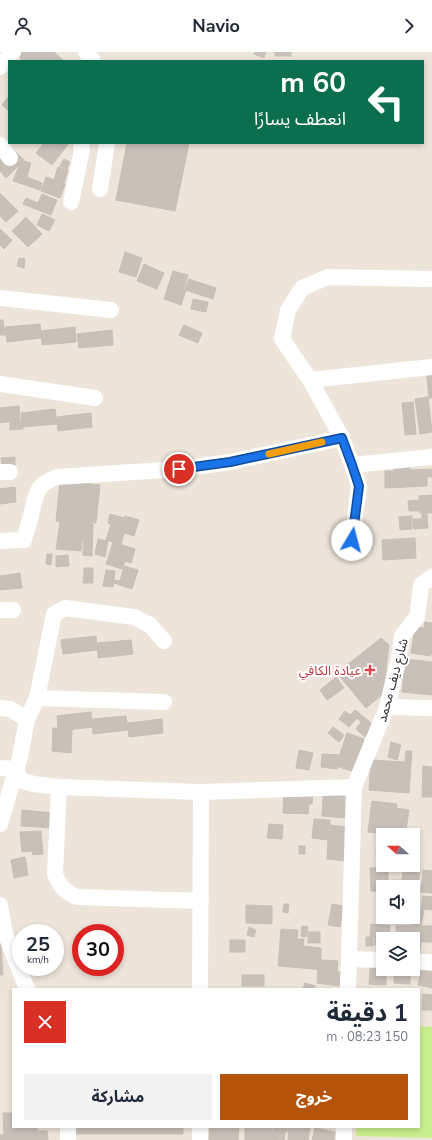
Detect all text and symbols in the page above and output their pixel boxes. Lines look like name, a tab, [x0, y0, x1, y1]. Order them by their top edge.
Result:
text: Navio	[192, 14, 240, 38]
icon: person	[12, 15, 34, 37]
icon: forward	[398, 15, 420, 37]
text: 60 m	[280, 64, 346, 102]
icon: left	[360, 76, 412, 128]
text: انعطف يسارًا	[254, 107, 346, 131]
pin	[162, 452, 196, 486]
icon: arrive	[168, 458, 190, 480]
position arrow	[331, 519, 373, 561]
street label: شارع ديف محمد	[373, 636, 414, 724]
place label: عيادة الكافي	[299, 662, 361, 681]
marker: عيادة الكافي	[364, 664, 376, 676]
north arrow	[376, 828, 420, 872]
map controls	[376, 828, 420, 976]
button: sound	[376, 880, 420, 924]
speed limit sign: 30	[72, 924, 124, 976]
text: 25	[26, 931, 50, 958]
button: layers	[376, 932, 420, 976]
text: km/h	[27, 953, 49, 967]
text: 1 دقيقة	[327, 997, 408, 1029]
button: close	[24, 1001, 66, 1043]
text: 150 m · 08:23	[326, 1028, 408, 1046]
button: مشاركة	[24, 1074, 212, 1120]
button: خروج	[220, 1074, 408, 1120]

